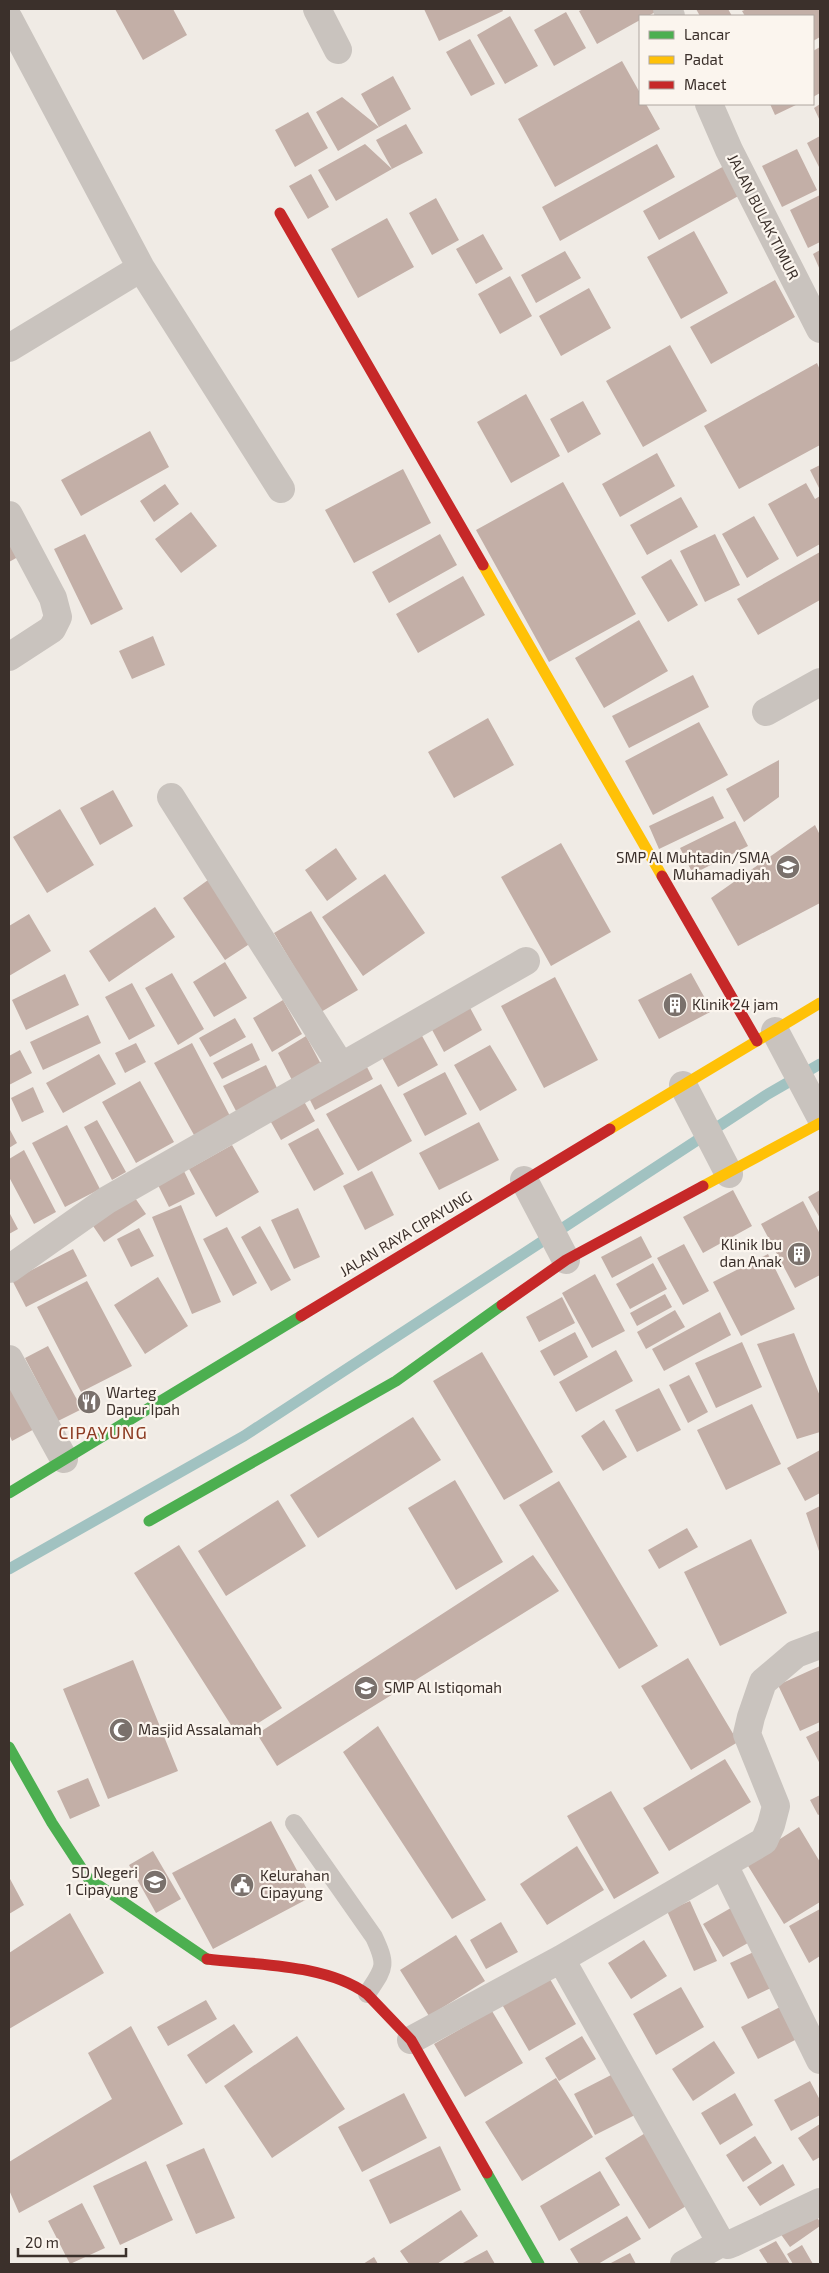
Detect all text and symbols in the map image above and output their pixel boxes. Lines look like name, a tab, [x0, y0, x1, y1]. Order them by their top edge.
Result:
legend	[639, 15, 814, 105]
text: Lancar	[684, 25, 730, 43]
text: Padat	[684, 50, 724, 68]
text: Macet	[684, 75, 727, 93]
street label: JALAN BULAK TIMUR	[724, 151, 803, 282]
place label: SMP Al Muhtadin/SMA Muhamadiyah	[616, 848, 771, 883]
school or university icon: SMP Al Muhtadin/SMA Muhamadiyah	[775, 854, 801, 880]
building icon: Klinik 24 jam	[662, 992, 688, 1018]
place label: Klinik 24 jam	[692, 995, 778, 1014]
street label: JALAN RAYA CIPAYUNG	[336, 1187, 475, 1280]
place label: Klinik Ibu dan Anak	[720, 1235, 782, 1270]
building icon: Klinik Ibu dan Anak	[786, 1241, 812, 1267]
place label: Warteg Dapur Ipah	[106, 1383, 180, 1418]
restaurant icon: Warteg Dapur Ipah	[76, 1389, 102, 1415]
district label: CIPAYUNG	[58, 1421, 148, 1443]
school or university icon: SMP Al Istiqomah	[353, 1675, 379, 1701]
place label: SMP Al Istiqomah	[384, 1678, 502, 1696]
mosque icon: Masjid Assalamah	[108, 1717, 134, 1743]
place label: Masjid Assalamah	[138, 1720, 262, 1739]
place label: SD Negeri 1 Cipayung	[66, 1863, 139, 1898]
place label: Kelurahan Cipayung	[260, 1866, 330, 1901]
school or university icon: SD Negeri 1 Cipayung	[142, 1869, 168, 1895]
public building icon: Kelurahan Cipayung	[229, 1872, 255, 1898]
scale bar	[18, 2226, 125, 2258]
text: 20 m	[25, 2233, 59, 2251]

